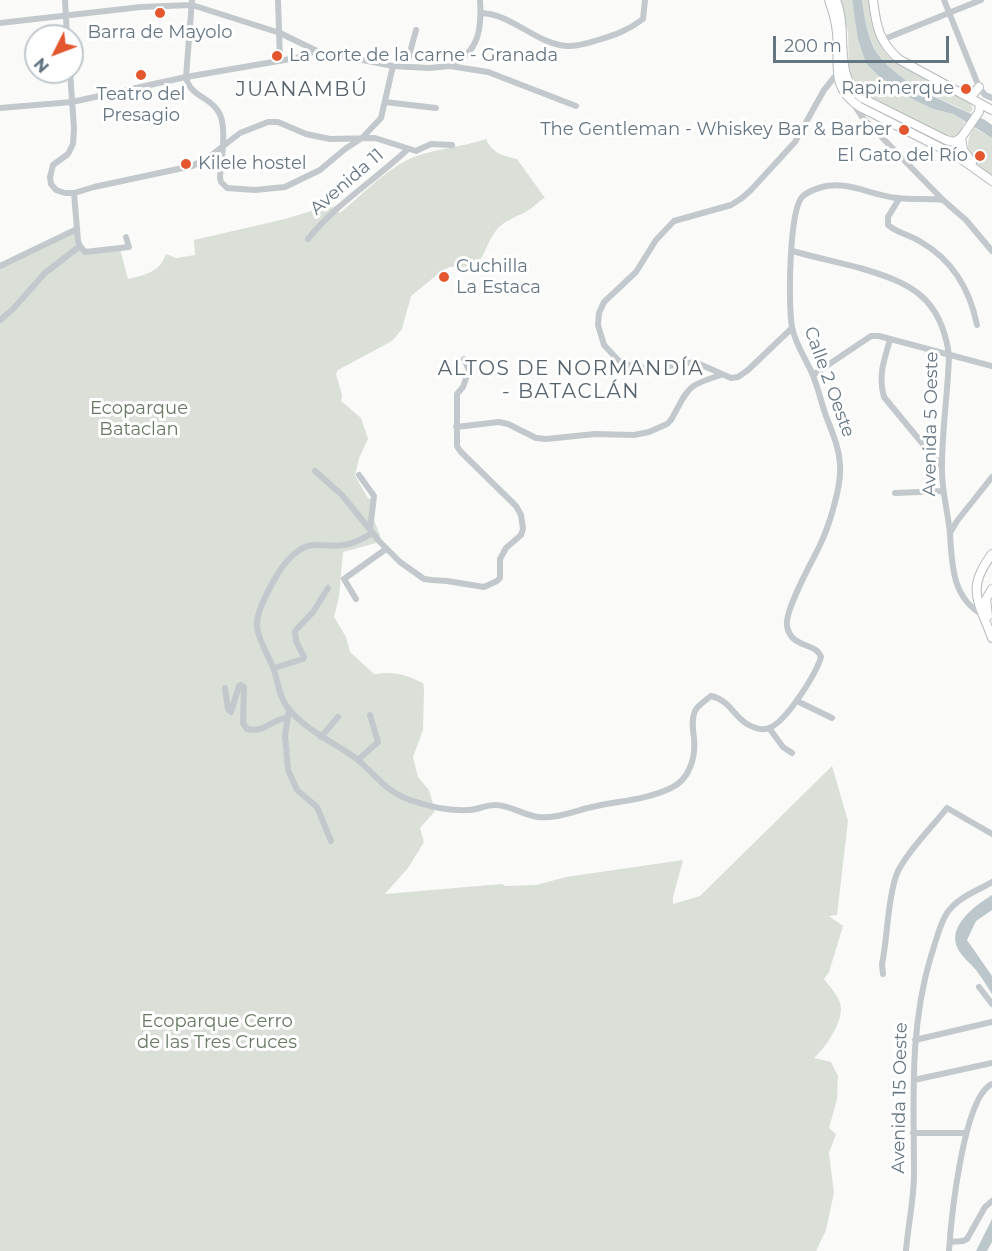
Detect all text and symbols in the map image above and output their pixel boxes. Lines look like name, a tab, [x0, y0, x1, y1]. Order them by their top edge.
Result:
marker: Barra de Mayolo	[153, 6, 167, 20]
place label: Barra de Mayolo	[87, 22, 233, 44]
north arrow	[24, 24, 84, 84]
scale bar	[776, 24, 952, 62]
text: 200 m	[784, 35, 842, 57]
place label: La corte de la carne - Granada	[289, 45, 558, 67]
marker: La corte de la carne - Granada	[270, 49, 284, 63]
text: N	[30, 54, 53, 76]
marker: Teatro del Presagio	[134, 68, 148, 82]
district label: JUANAMBÚ	[236, 78, 368, 102]
place label: Rapimerque	[841, 78, 954, 100]
marker: Rapimerque	[959, 82, 973, 96]
place label: Teatro del Presagio	[97, 84, 185, 127]
place label: The Gentleman - Whiskey Bar & Barber	[540, 119, 892, 141]
marker: The Gentleman - Whiskey Bar & Barber	[897, 123, 911, 137]
street label: Avenida 11	[306, 144, 388, 220]
place label: El Gato del Río	[837, 145, 968, 167]
marker: El Gato del Río	[973, 149, 987, 163]
place label: Kilele hostel	[198, 153, 307, 175]
marker: Kilele hostel	[179, 157, 193, 171]
place label: Cuchilla La Estaca	[456, 256, 541, 298]
marker: Cuchilla La Estaca	[437, 270, 451, 284]
street label: Calle 2 Oeste	[799, 324, 859, 440]
street label: Avenida 5 Oeste	[919, 351, 943, 497]
district label: ALTOS DE NORMANDÍA - BATACLÁN	[438, 357, 704, 404]
park label: Ecoparque Bataclan	[90, 398, 188, 440]
park label: Ecoparque Cerro de las Tres Cruces	[137, 1011, 297, 1054]
street label: Avenida 15 Oeste	[888, 1022, 912, 1174]

